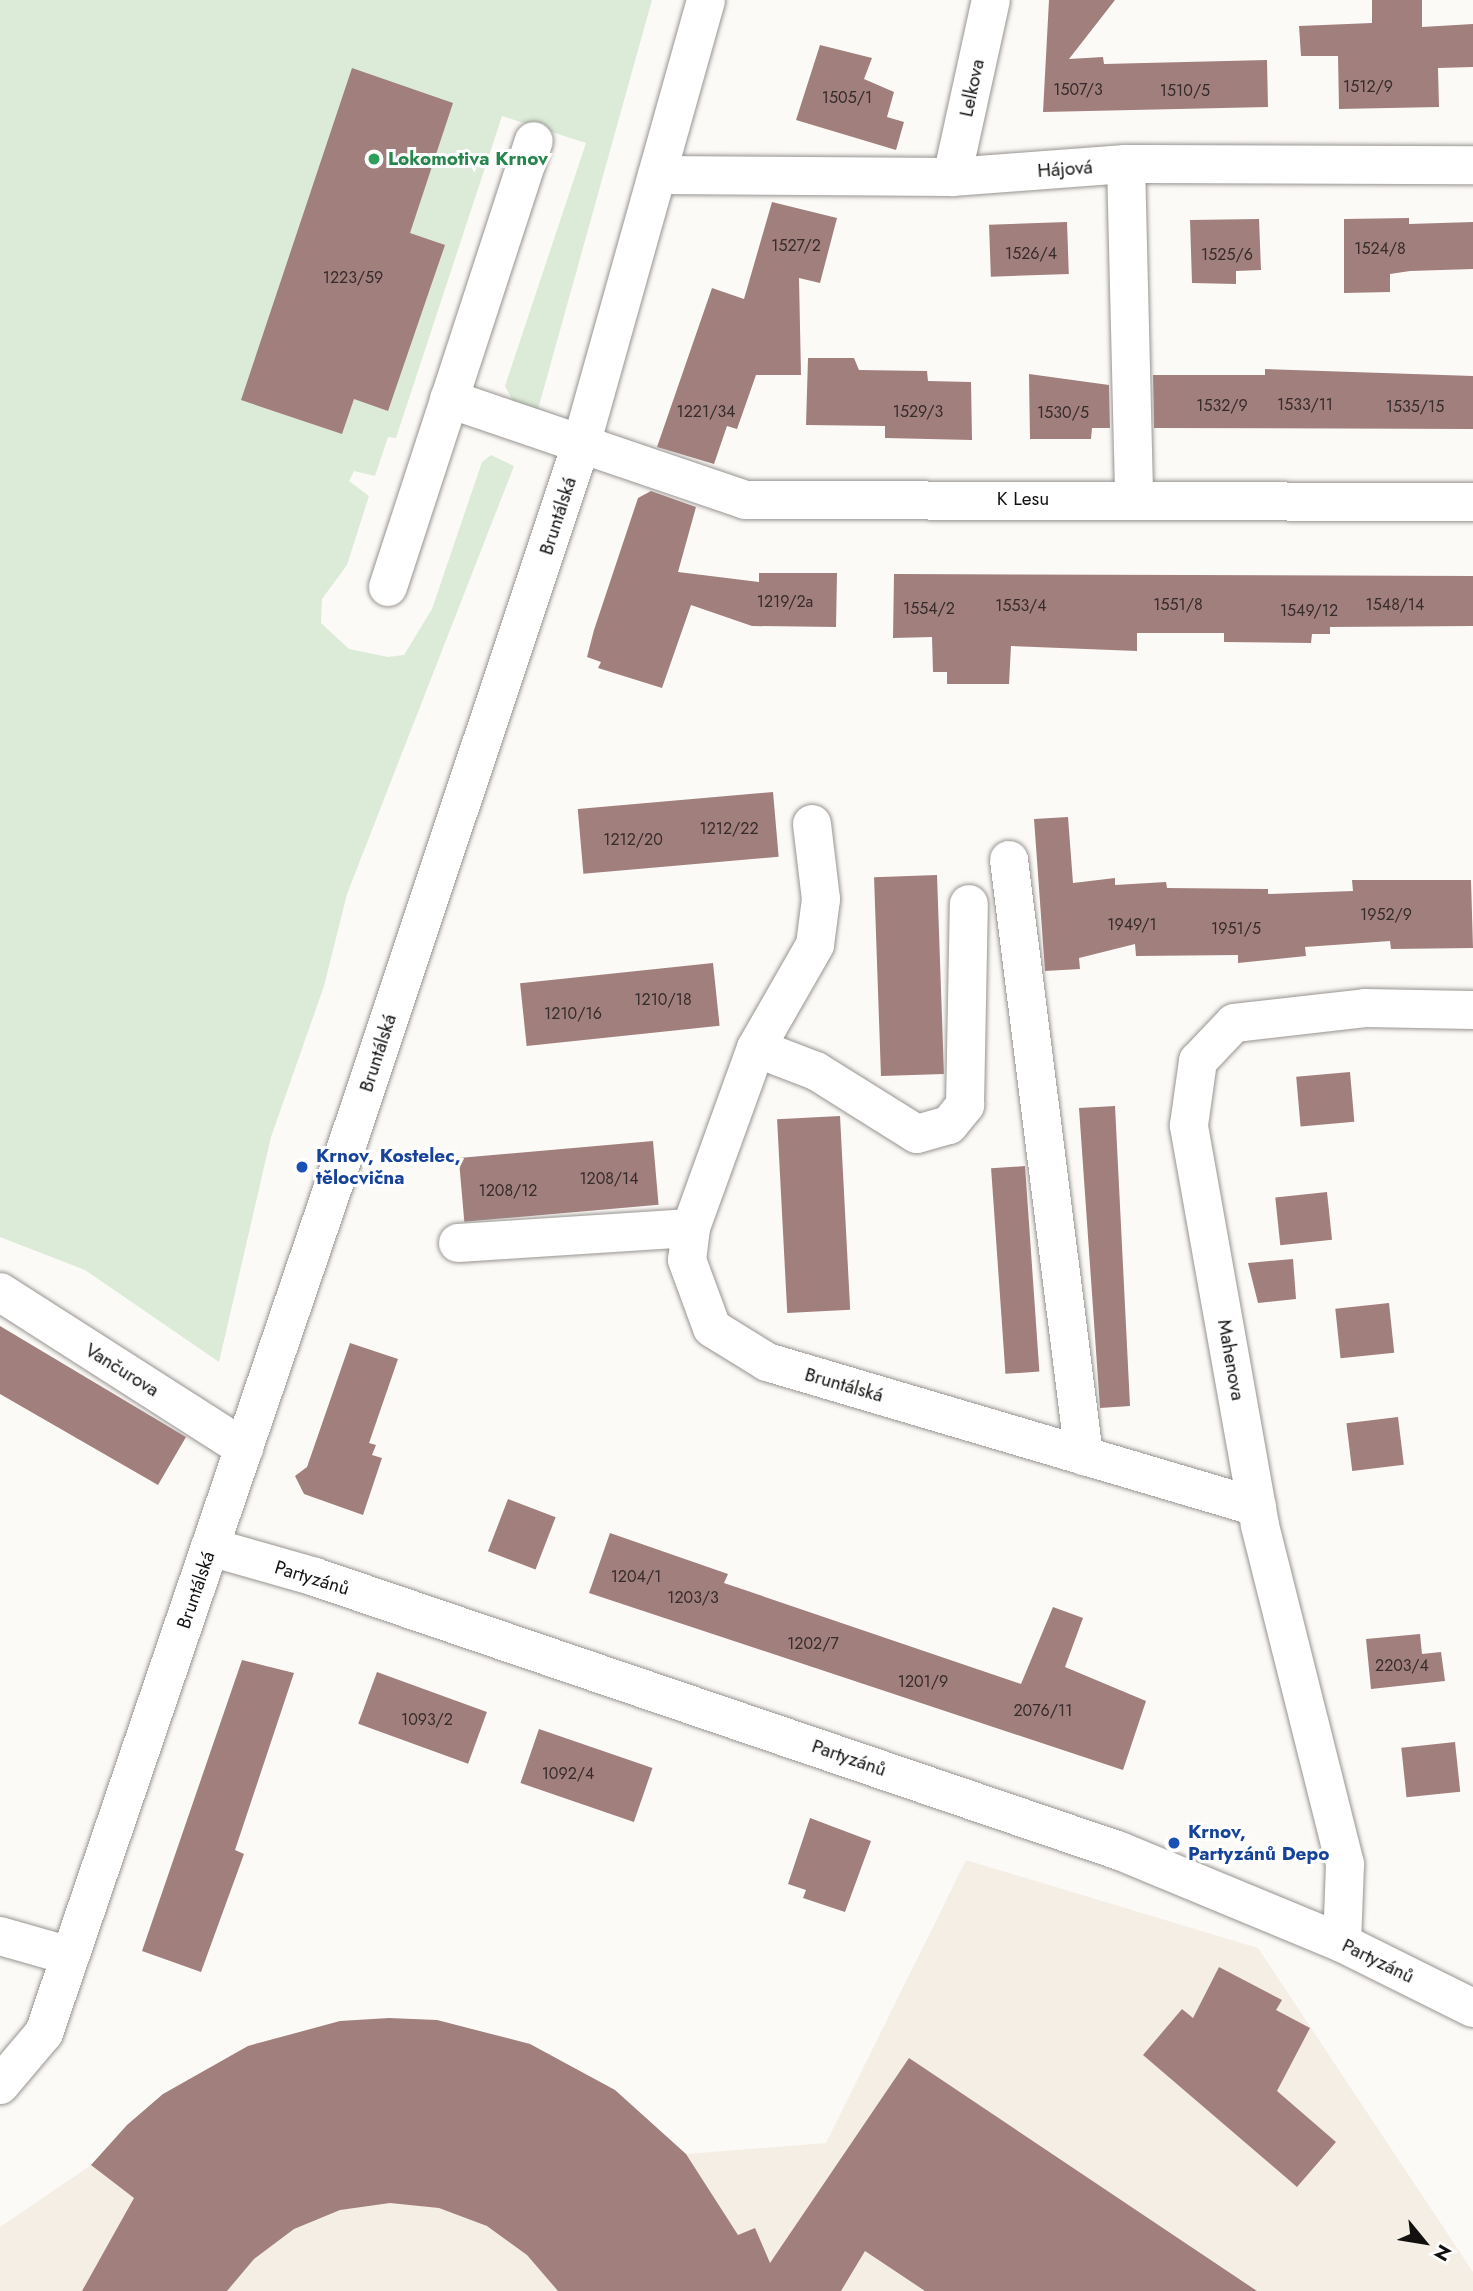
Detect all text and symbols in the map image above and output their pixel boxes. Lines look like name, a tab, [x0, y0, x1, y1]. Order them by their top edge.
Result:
street label: Lelkova	[955, 57, 989, 119]
house number: 1512/9	[1343, 77, 1393, 97]
house number: 1507/3	[1053, 80, 1103, 100]
house number: 1510/5	[1160, 81, 1210, 101]
house number: 1505/1	[822, 88, 872, 108]
place label: Lokomotiva Krnov	[388, 148, 548, 170]
marker: Lokomotiva Krnov	[366, 151, 382, 167]
street label: Hájová	[1037, 156, 1093, 182]
house number: 1527/2	[771, 236, 821, 256]
house number: 1524/8	[1354, 239, 1406, 259]
house number: 1526/4	[1005, 244, 1057, 264]
house number: 1525/6	[1201, 245, 1253, 265]
house number: 1223/59	[323, 268, 383, 288]
house number: 1533/11	[1277, 395, 1333, 415]
house number: 1532/9	[1196, 396, 1248, 416]
house number: 1535/15	[1386, 397, 1444, 417]
house number: 1221/34	[677, 402, 735, 422]
house number: 1529/3	[893, 402, 943, 422]
house number: 1530/5	[1037, 403, 1089, 423]
street label: Bruntálská	[535, 474, 581, 558]
street label: K Lesu	[997, 488, 1049, 510]
house number: 1219/2a	[757, 592, 813, 612]
house number: 1551/8	[1153, 595, 1203, 615]
house number: 1548/14	[1366, 595, 1424, 615]
house number: 1553/4	[995, 596, 1047, 616]
house number: 1554/2	[903, 599, 955, 619]
house number: 1549/12	[1280, 601, 1338, 621]
house number: 1212/22	[699, 819, 759, 839]
house number: 1212/20	[603, 830, 663, 850]
house number: 1952/9	[1360, 905, 1412, 925]
house number: 1949/1	[1107, 915, 1157, 935]
house number: 1951/5	[1211, 919, 1261, 939]
house number: 1210/18	[634, 990, 692, 1010]
house number: 1210/16	[544, 1004, 602, 1024]
street label: Bruntálská	[355, 1011, 401, 1095]
place label: Krnov, Kostelec, tělocvična	[316, 1145, 461, 1189]
marker: Krnov, Kostelec, tělocvična	[294, 1159, 310, 1175]
house number: 1208/14	[579, 1169, 639, 1189]
house number: 1208/12	[479, 1181, 537, 1201]
street label: Mahenova	[1213, 1318, 1249, 1402]
street label: Vančurova	[81, 1338, 163, 1402]
street label: Bruntálská	[802, 1363, 886, 1407]
street label: Bruntálská	[172, 1548, 220, 1632]
street label: Partyzánů	[272, 1556, 352, 1600]
house number: 1204/1	[611, 1567, 661, 1587]
house number: 1203/3	[667, 1588, 719, 1608]
house number: 1202/7	[787, 1634, 839, 1654]
house number: 2203/4	[1375, 1656, 1429, 1676]
house number: 1201/9	[898, 1672, 948, 1692]
house number: 2076/11	[1014, 1701, 1072, 1721]
house number: 1093/2	[401, 1710, 453, 1730]
street label: Partyzánů	[809, 1735, 889, 1781]
house number: 1092/4	[542, 1764, 594, 1784]
place label: Krnov, Partyzánů Depo	[1188, 1821, 1329, 1865]
marker: Krnov, Partyzánů Depo	[1166, 1835, 1182, 1851]
street label: Partyzánů	[1338, 1934, 1418, 1988]
north arrow	[1389, 2207, 1459, 2277]
text: N	[1427, 2239, 1458, 2266]

